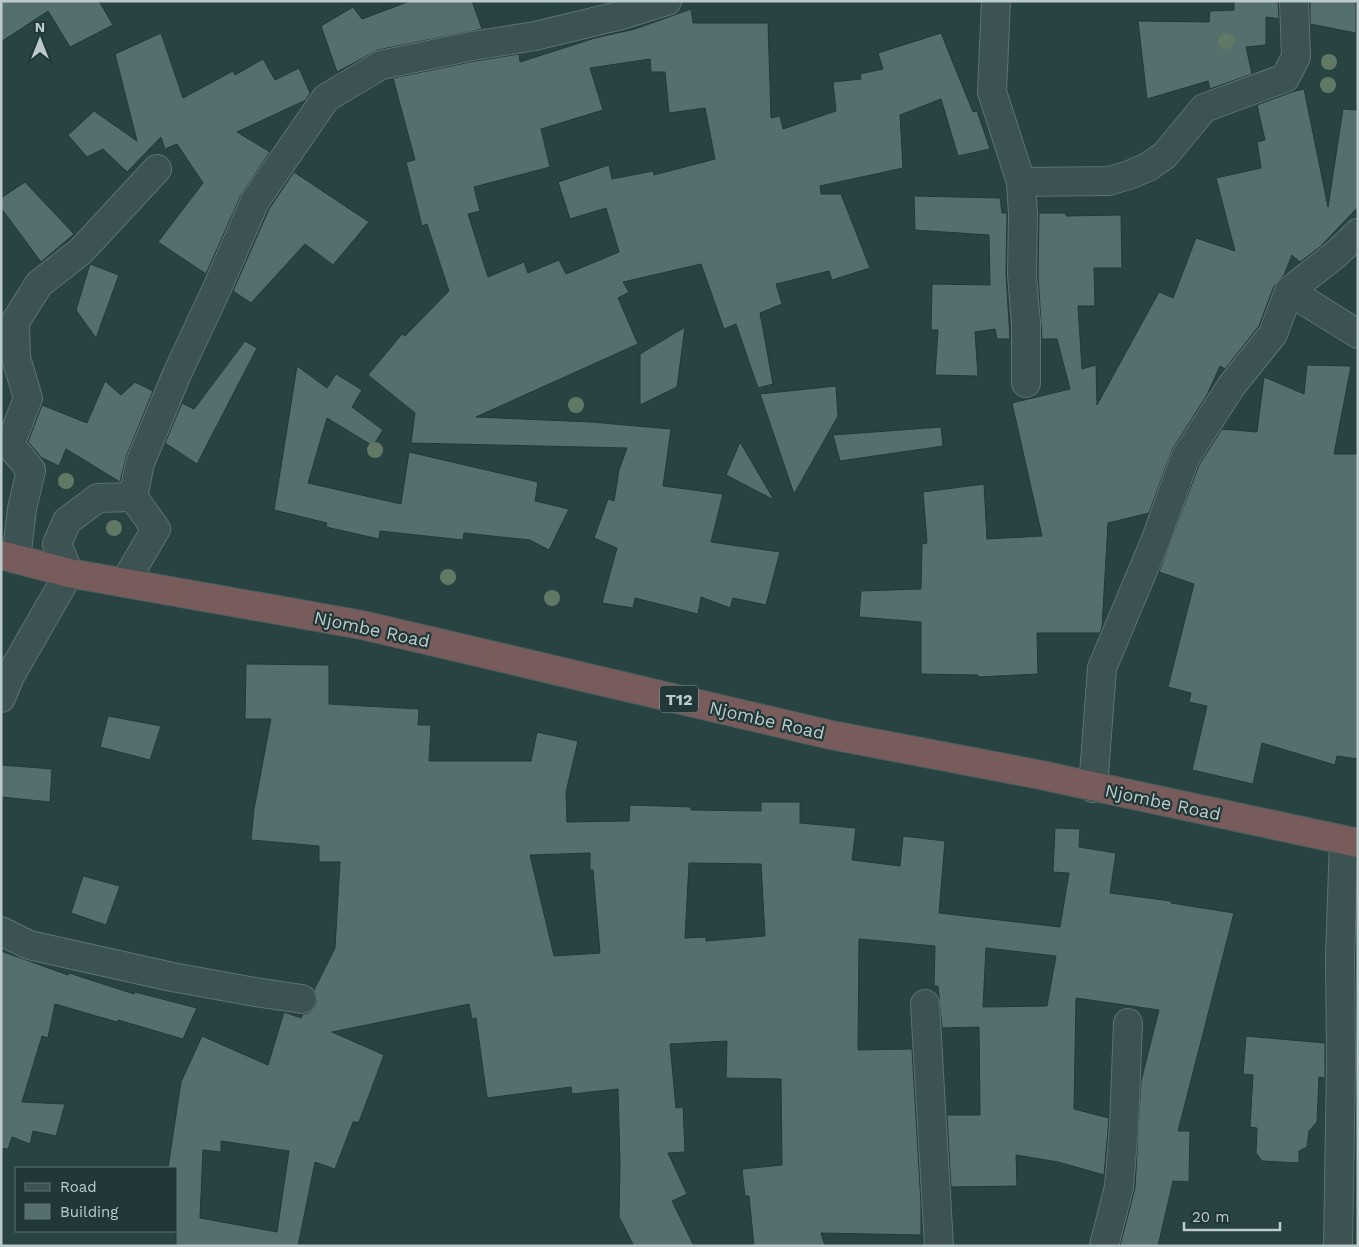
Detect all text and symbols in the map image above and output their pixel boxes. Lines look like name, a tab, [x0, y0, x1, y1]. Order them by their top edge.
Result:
north arrow	[15, 15, 65, 65]
text: N	[35, 19, 45, 35]
street label: Njombe Road	[312, 606, 432, 652]
road number: T12	[660, 686, 698, 712]
street label: Njombe Road	[707, 697, 827, 743]
street label: Njombe Road	[1103, 779, 1223, 825]
legend	[15, 1167, 178, 1232]
text: Road	[60, 1178, 97, 1196]
scale bar	[1184, 1200, 1280, 1232]
text: Building	[60, 1203, 118, 1221]
text: 20 m	[1192, 1208, 1230, 1226]

